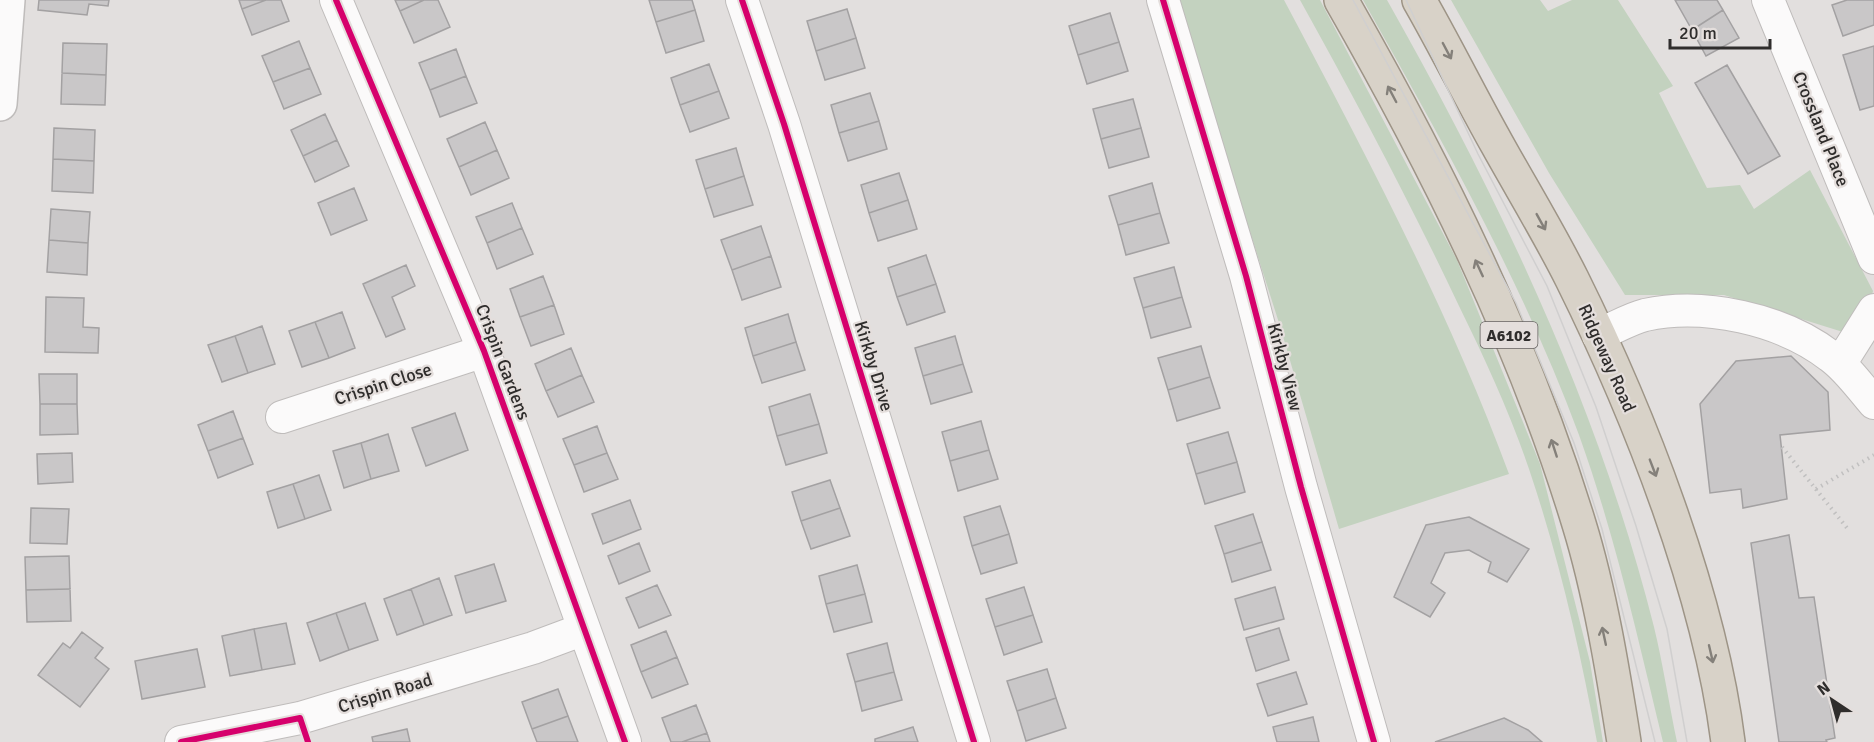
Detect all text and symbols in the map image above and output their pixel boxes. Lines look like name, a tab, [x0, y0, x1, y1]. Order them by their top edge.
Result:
scale bar	[1670, 12, 1770, 50]
text: 20 m	[1679, 22, 1717, 44]
one-way arrow	[1442, 42, 1453, 60]
street label: Crossland Place	[1788, 68, 1854, 190]
one-way arrow	[1386, 85, 1397, 103]
one-way arrow	[1535, 213, 1547, 230]
one-way arrow	[1473, 259, 1485, 277]
street label: Ridgeway Road	[1573, 300, 1641, 416]
street label: Crispin Gardens	[471, 301, 535, 423]
street label: Kirkby Drive	[850, 318, 898, 414]
street label: Kirkby View	[1263, 321, 1307, 413]
road number: A6102	[1480, 322, 1538, 348]
street label: Crispin Close	[332, 358, 434, 410]
one-way arrow	[1548, 439, 1559, 458]
one-way arrow	[1648, 458, 1659, 477]
one-way arrow	[1598, 627, 1610, 646]
one-way arrow	[1706, 644, 1717, 663]
street label: Crispin Road	[335, 668, 435, 718]
north arrow	[1802, 670, 1862, 730]
text: N	[1813, 677, 1834, 700]

